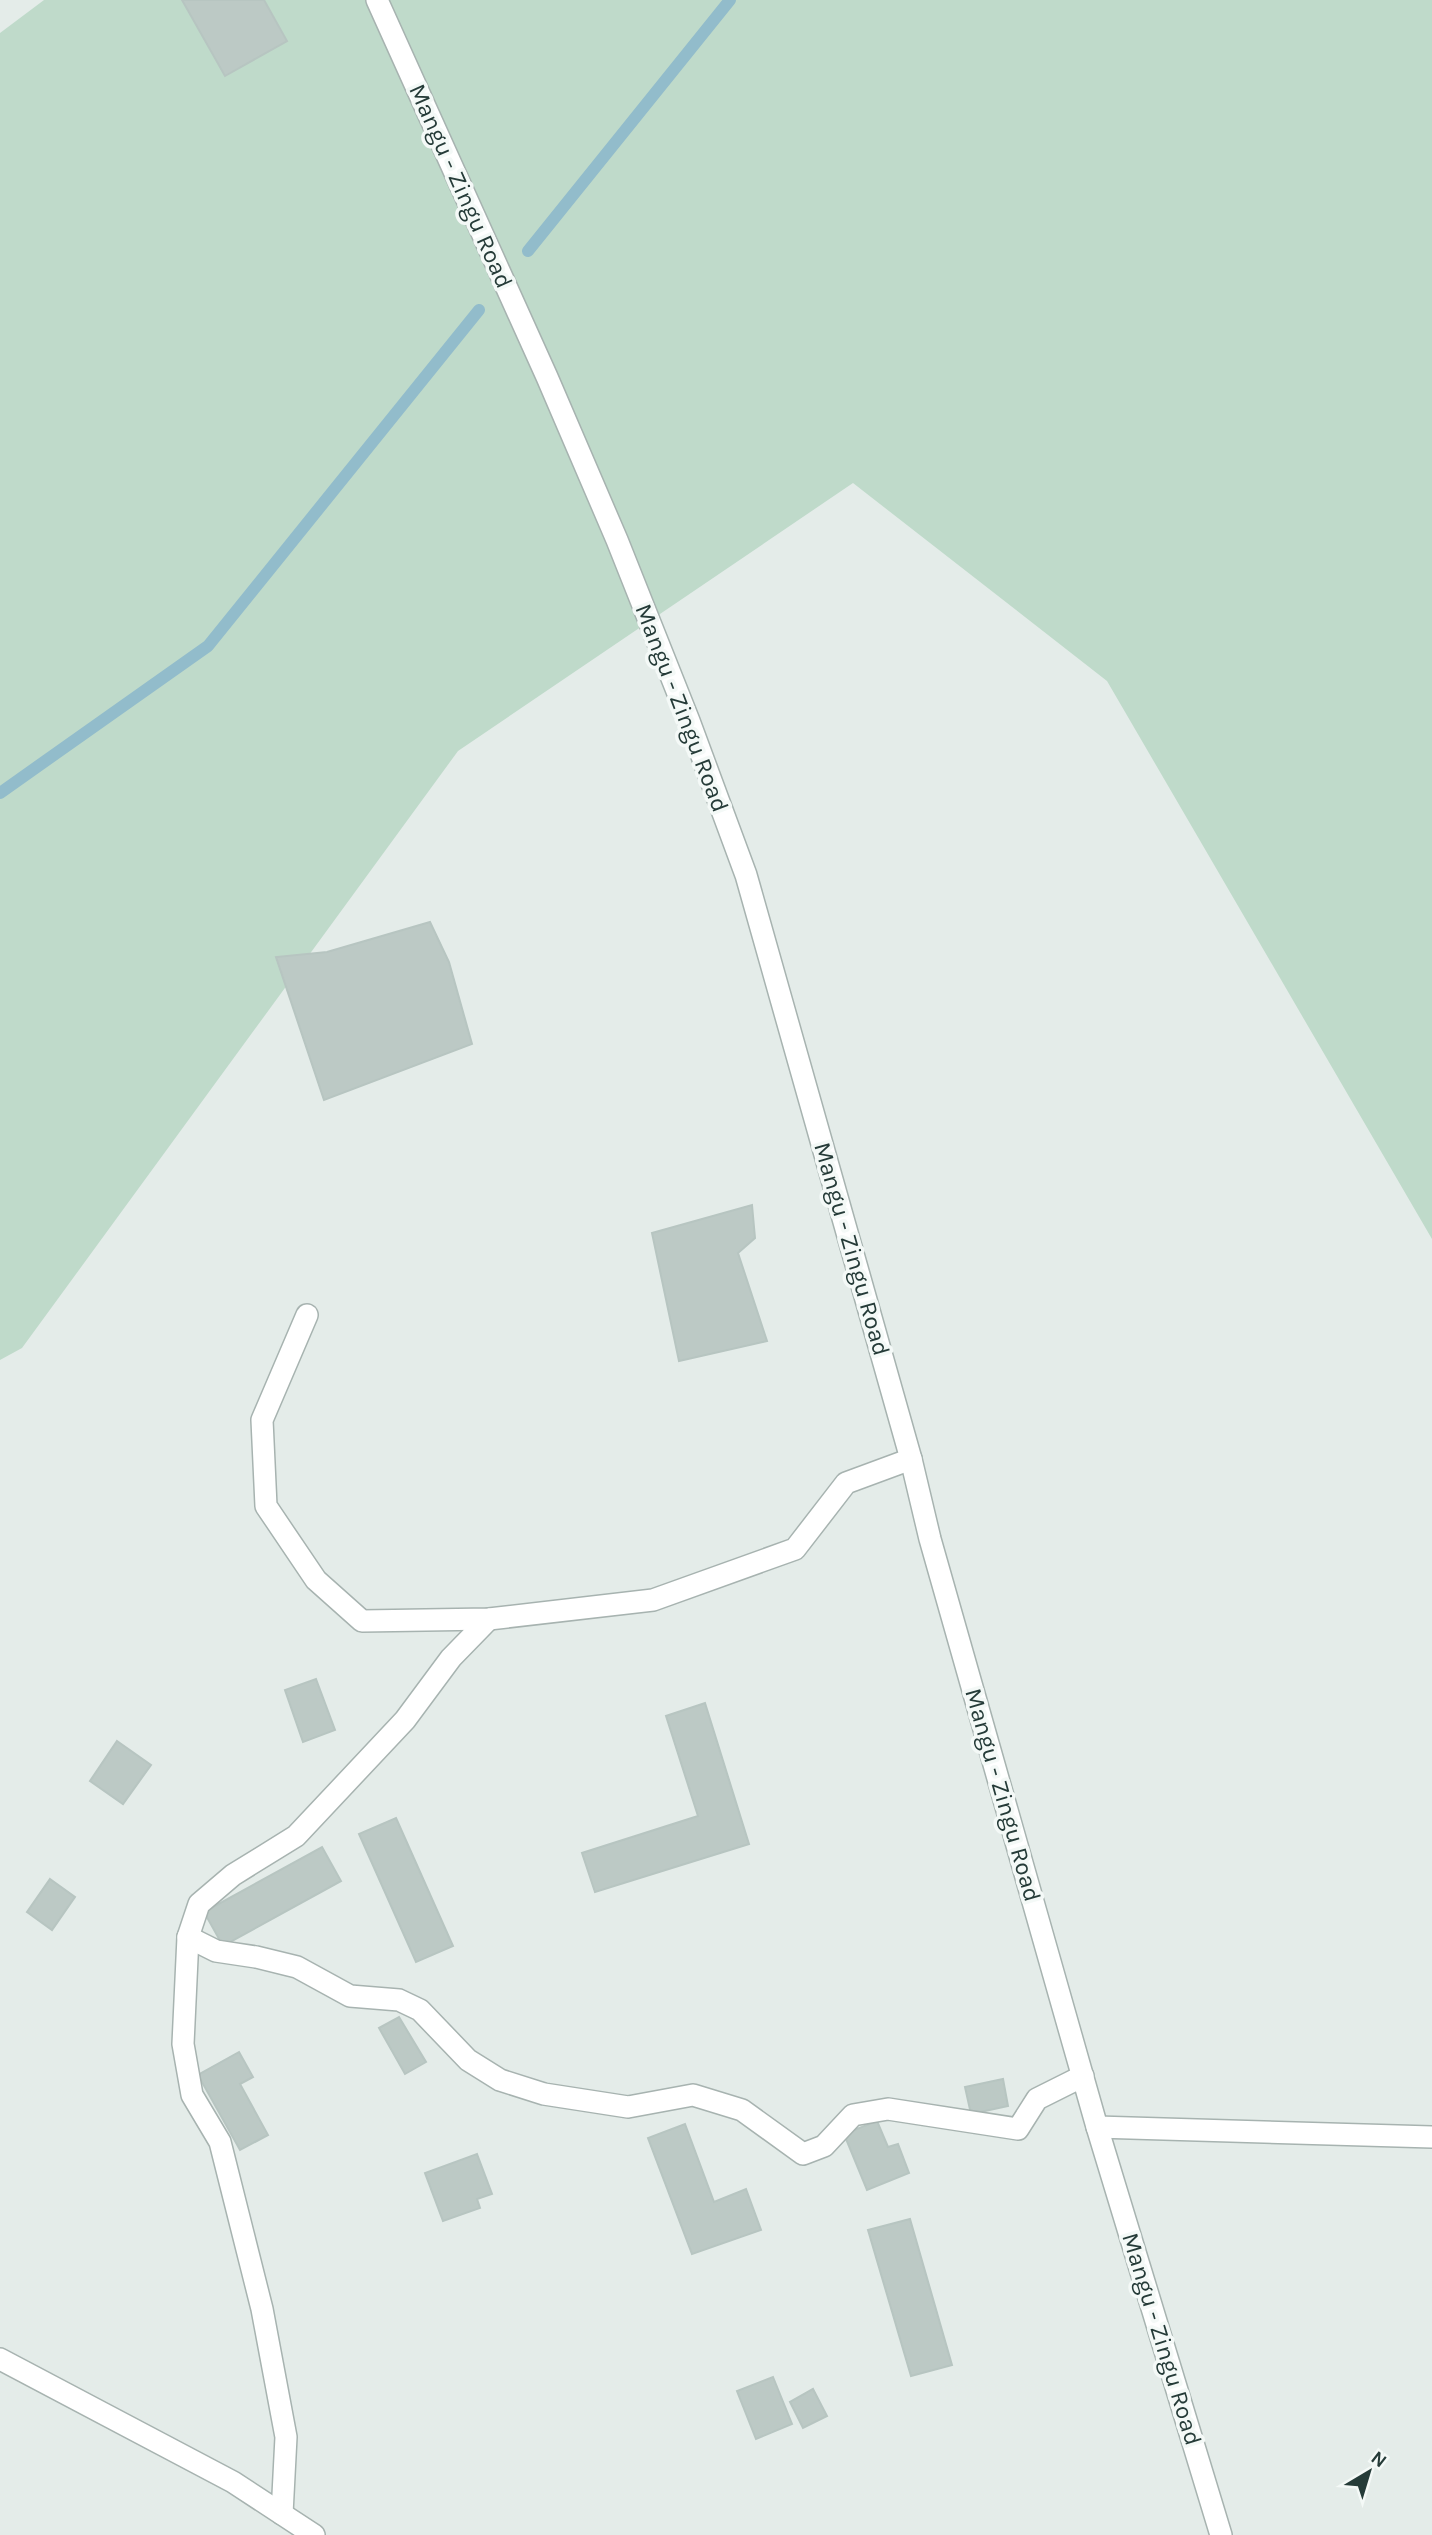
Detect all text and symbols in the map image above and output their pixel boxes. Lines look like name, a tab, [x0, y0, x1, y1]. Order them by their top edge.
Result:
street label: Mangu - Zingu Road	[403, 79, 519, 293]
street label: Mangu - Zingu Road	[629, 600, 735, 816]
street label: Mangu - Zingu Road	[808, 1139, 896, 1359]
street label: Mangu - Zingu Road	[959, 1685, 1047, 1905]
street label: Mangu - Zingu Road	[1116, 2229, 1208, 2449]
north arrow	[1334, 2437, 1404, 2507]
text: N	[1367, 2447, 1391, 2472]

